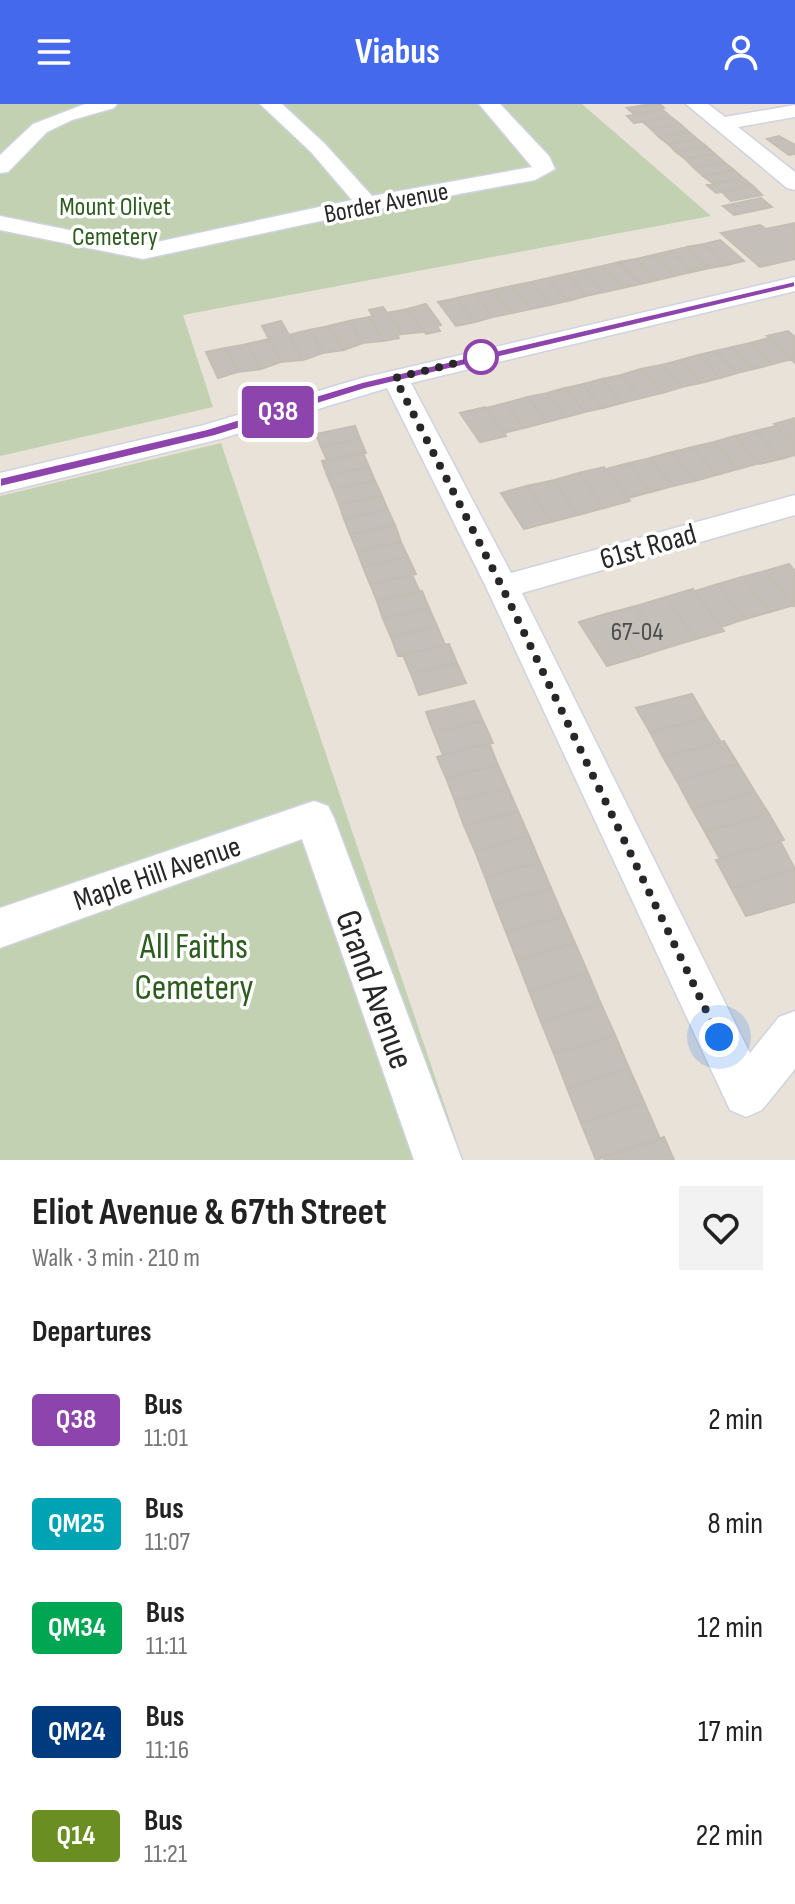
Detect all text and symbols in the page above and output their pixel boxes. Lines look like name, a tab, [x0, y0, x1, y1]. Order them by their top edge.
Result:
icon: menu	[32, 30, 76, 74]
icon: person	[719, 30, 763, 74]
text: Viabus	[355, 31, 440, 74]
street label: Border Avenue	[322, 176, 451, 231]
park label: Mount Olivet Cemetery	[59, 192, 171, 253]
unlabelled marker	[464, 340, 498, 374]
line badge: Q38	[232, 386, 324, 438]
text: Q38	[258, 395, 298, 428]
street label: 61st Road	[596, 516, 700, 578]
house number: 67-04	[611, 617, 663, 648]
street label: Maple Hill Avenue	[69, 829, 246, 919]
street label: Grand Avenue	[325, 905, 422, 1075]
park label: All Faiths Cemetery	[135, 926, 253, 1010]
your location	[699, 1017, 739, 1057]
button: heart	[679, 1186, 763, 1270]
text: Eliot Avenue & 67th Street	[32, 1190, 387, 1235]
text: Walk · 3 min · 210 m	[32, 1243, 200, 1274]
text: Departures	[32, 1314, 152, 1350]
text: Bus	[144, 1387, 183, 1423]
text: 2 min	[708, 1402, 763, 1438]
text: Q38	[56, 1403, 96, 1436]
text: 11:01	[144, 1423, 188, 1454]
text: Bus	[145, 1491, 184, 1527]
text: 8 min	[707, 1506, 763, 1542]
text: QM25	[48, 1507, 105, 1540]
text: 11:07	[145, 1527, 190, 1558]
text: Bus	[146, 1595, 185, 1631]
text: 12 min	[697, 1610, 763, 1646]
text: QM34	[48, 1611, 106, 1644]
text: 11:11	[146, 1631, 187, 1662]
text: Bus	[145, 1699, 184, 1735]
text: 17 min	[698, 1714, 763, 1750]
text: QM24	[48, 1715, 105, 1748]
text: 11:16	[145, 1735, 189, 1766]
text: Bus	[144, 1803, 183, 1839]
text: 22 min	[696, 1818, 763, 1854]
text: Q14	[57, 1819, 95, 1852]
text: 11:21	[144, 1839, 187, 1870]

